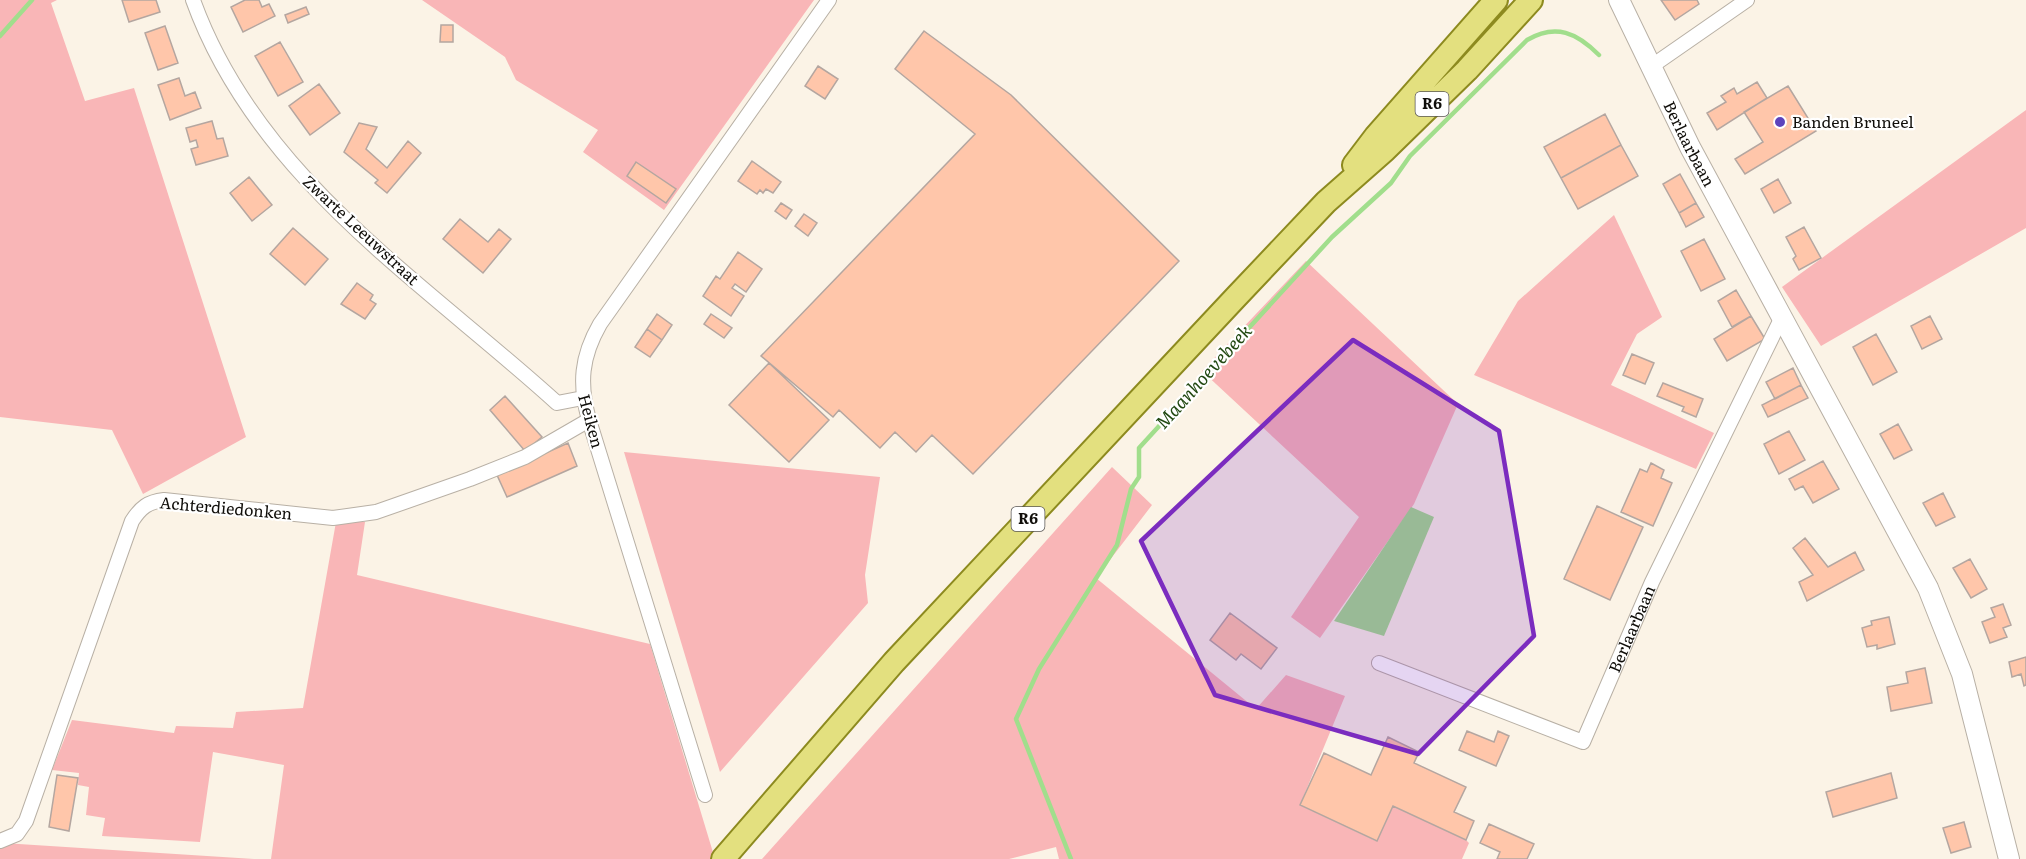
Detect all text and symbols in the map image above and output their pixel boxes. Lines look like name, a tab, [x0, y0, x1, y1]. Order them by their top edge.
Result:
road number: R6	[1416, 92, 1448, 116]
street label: Berlaarbaan	[1658, 97, 1722, 191]
place label: Banden Bruneel	[1792, 109, 1914, 133]
marker: Banden Bruneel	[1773, 115, 1787, 129]
street label: Zwarte Leeuwstraat	[298, 169, 426, 290]
water label: Maanhoevebeek	[1149, 318, 1257, 434]
street label: Heiken	[573, 391, 611, 451]
street label: Achterdiedonken	[159, 489, 294, 525]
road number: R6	[1012, 507, 1044, 531]
street label: Berlaarbaan	[1601, 581, 1660, 676]

